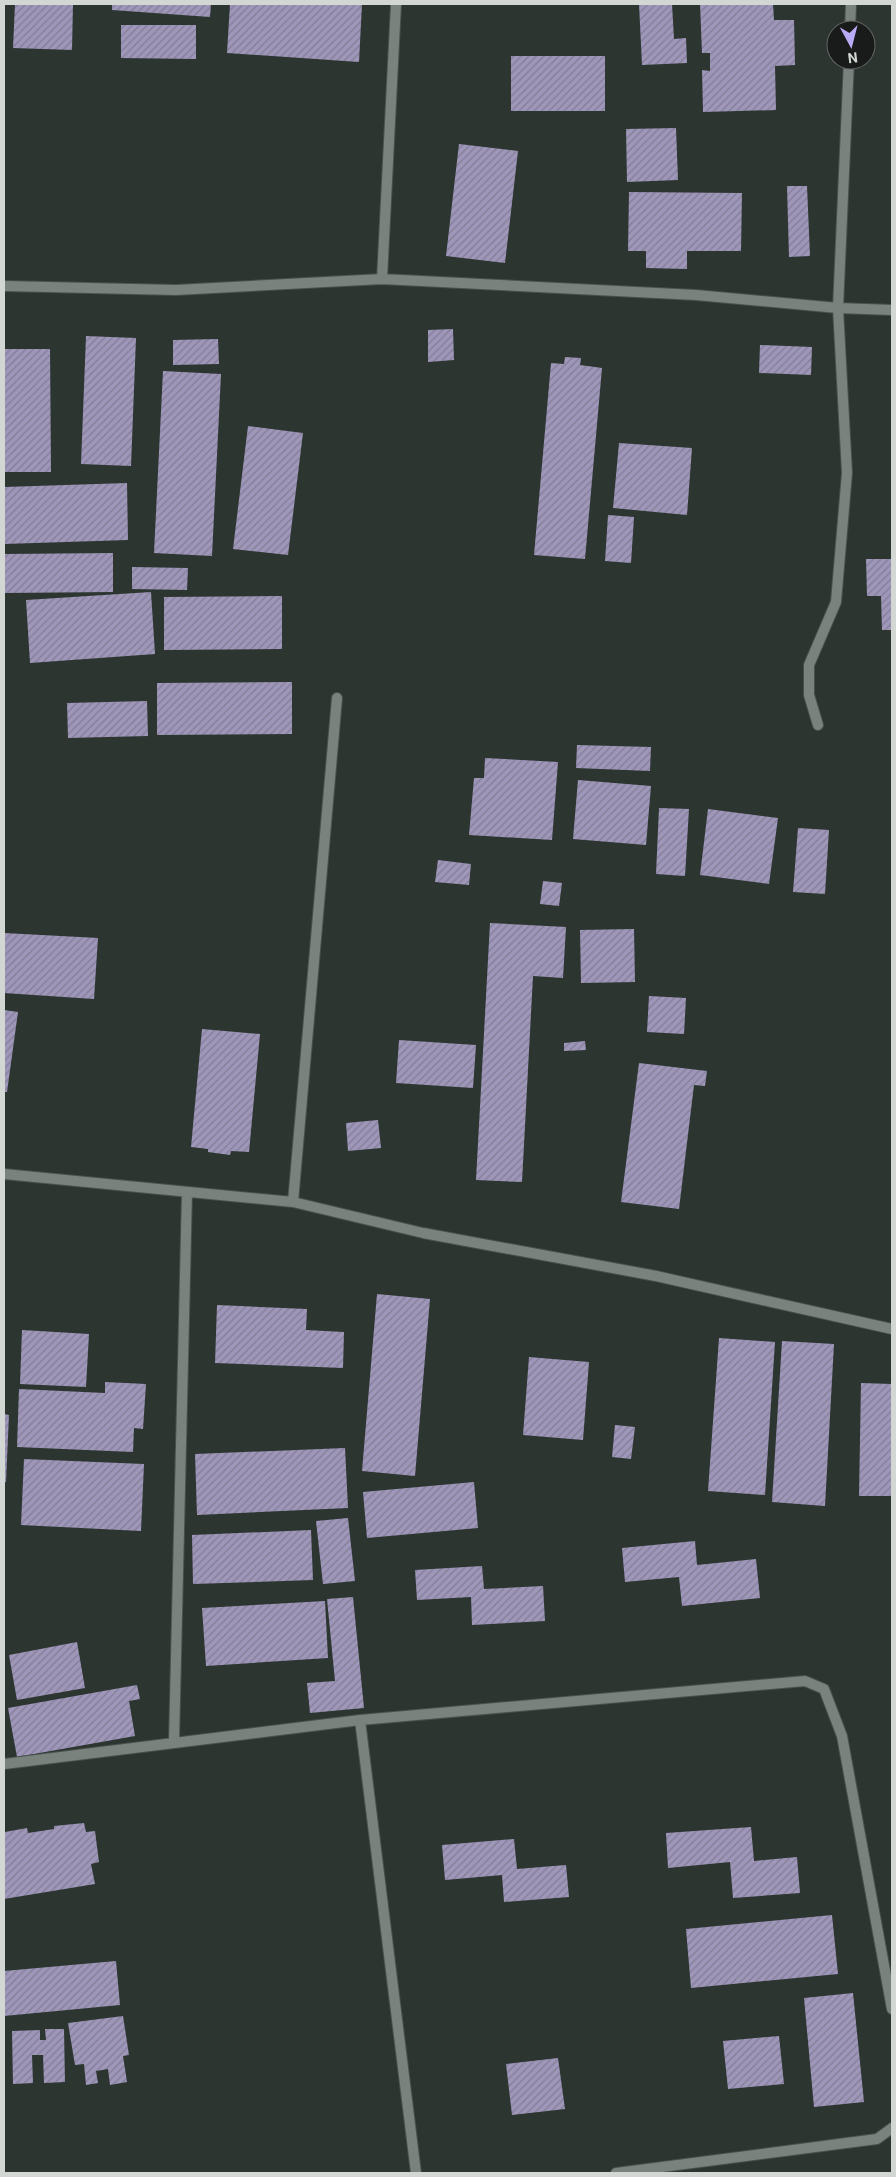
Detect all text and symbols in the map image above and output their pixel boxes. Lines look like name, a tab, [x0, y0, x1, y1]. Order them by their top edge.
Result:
north arrow	[826, 20, 876, 70]
text: N	[847, 49, 858, 66]

